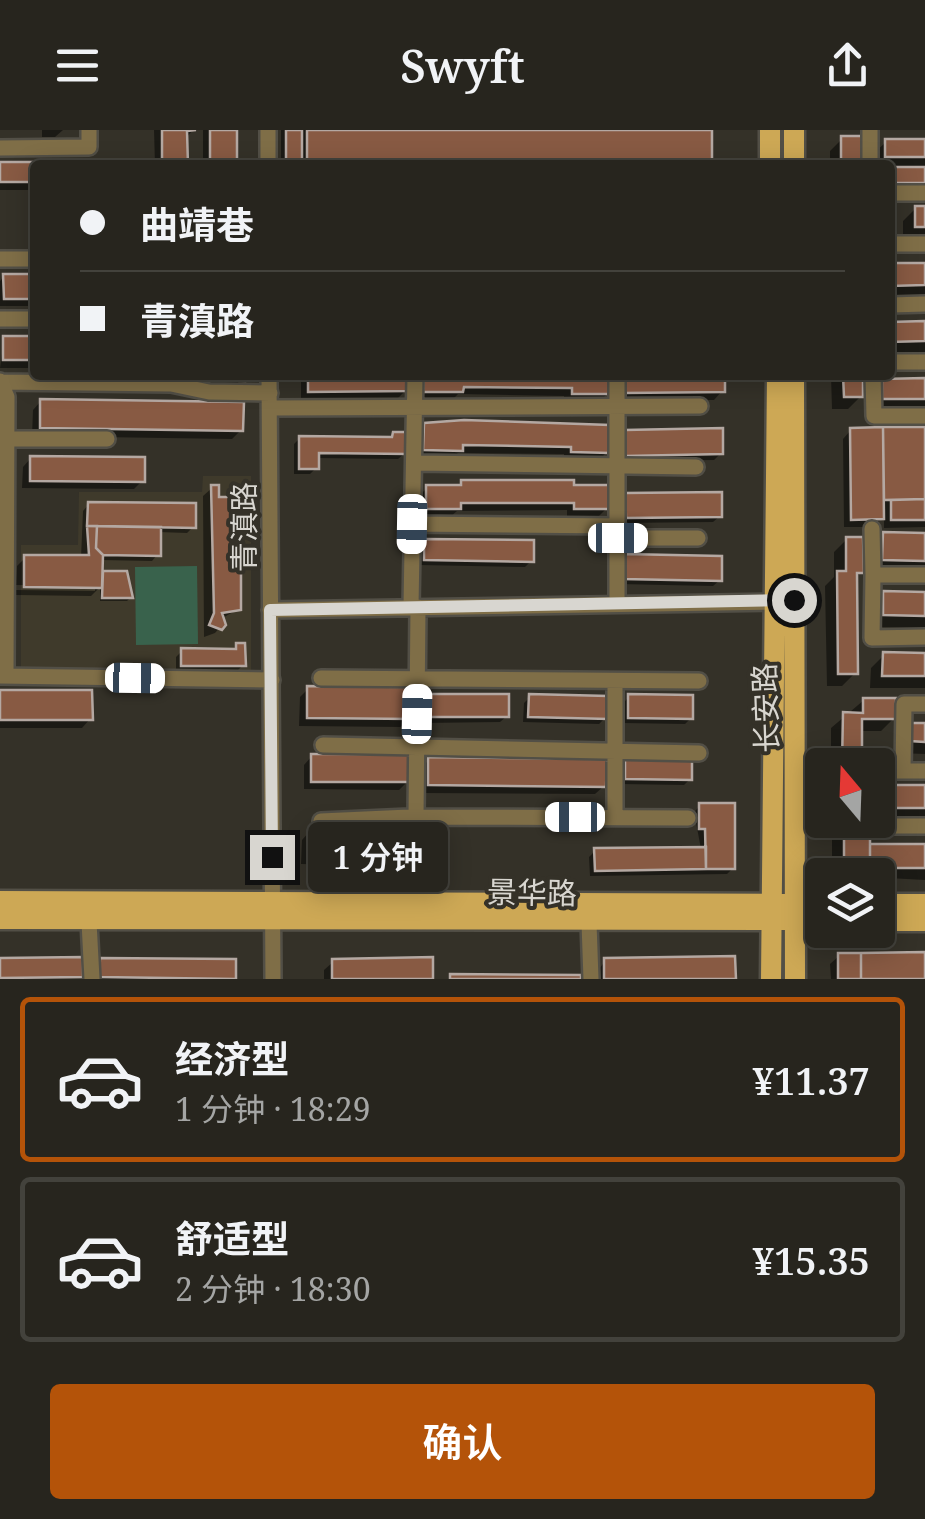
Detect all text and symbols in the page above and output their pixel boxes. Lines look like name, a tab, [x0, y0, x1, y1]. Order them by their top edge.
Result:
text: Swyft	[400, 35, 525, 96]
icon: menu	[50, 38, 105, 93]
icon: share	[820, 38, 875, 93]
text: 曲靖巷	[140, 198, 254, 250]
text: 青滇路	[140, 294, 254, 346]
street label: 青滇路	[223, 482, 264, 572]
car	[396, 494, 428, 554]
car	[588, 523, 648, 553]
route start	[772, 578, 817, 623]
car	[105, 662, 165, 694]
street label: 长安路	[743, 662, 787, 754]
car	[401, 684, 433, 744]
north arrow	[805, 748, 895, 838]
map controls	[805, 748, 895, 948]
car	[545, 802, 605, 832]
callout: 1 分钟	[307, 822, 447, 892]
route end	[250, 835, 295, 880]
text: 1 分钟	[333, 835, 423, 878]
button: layers	[805, 858, 895, 948]
street label: 景华路	[487, 871, 577, 913]
text: 经济型	[175, 1032, 289, 1084]
icon: car	[55, 1035, 145, 1125]
text: ¥11.37	[753, 1054, 870, 1106]
text: 1 分钟 · 18:29	[175, 1087, 371, 1130]
text: 舒适型	[175, 1212, 289, 1264]
icon: car	[55, 1215, 145, 1305]
text: ¥15.35	[753, 1234, 870, 1286]
text: 2 分钟 · 18:30	[175, 1267, 371, 1310]
button: 确认	[50, 1384, 875, 1499]

